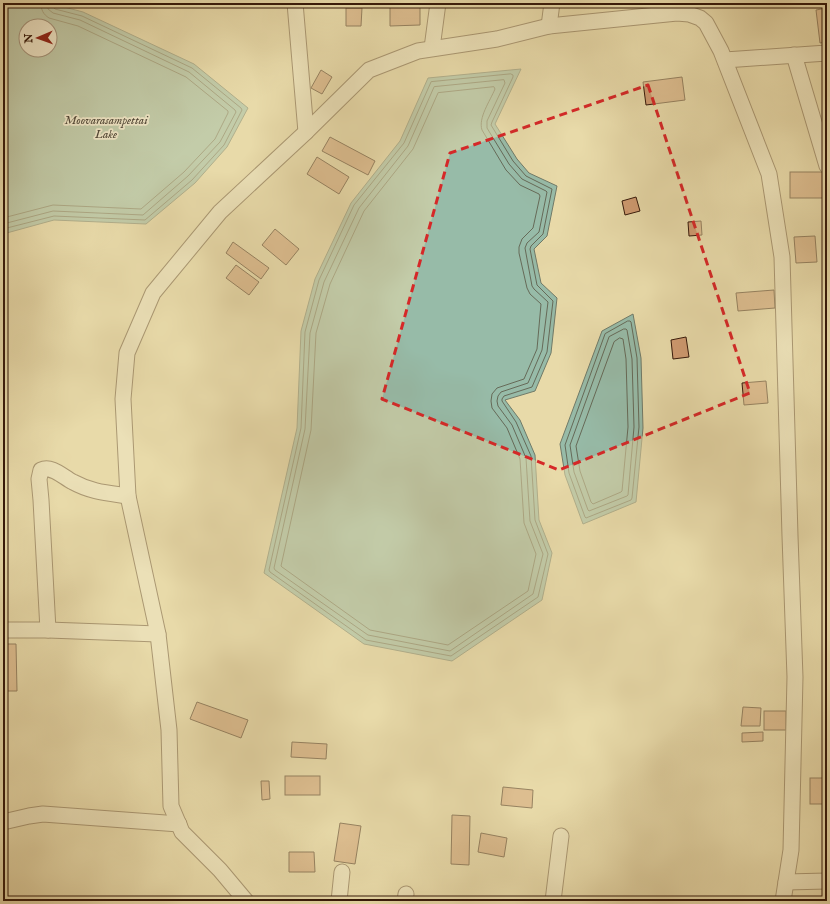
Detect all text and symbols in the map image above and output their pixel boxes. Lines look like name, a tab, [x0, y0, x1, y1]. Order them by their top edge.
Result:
north arrow	[18, 18, 58, 58]
text: N	[22, 33, 36, 44]
water label: Moovarasampettai Lake	[64, 113, 149, 142]

